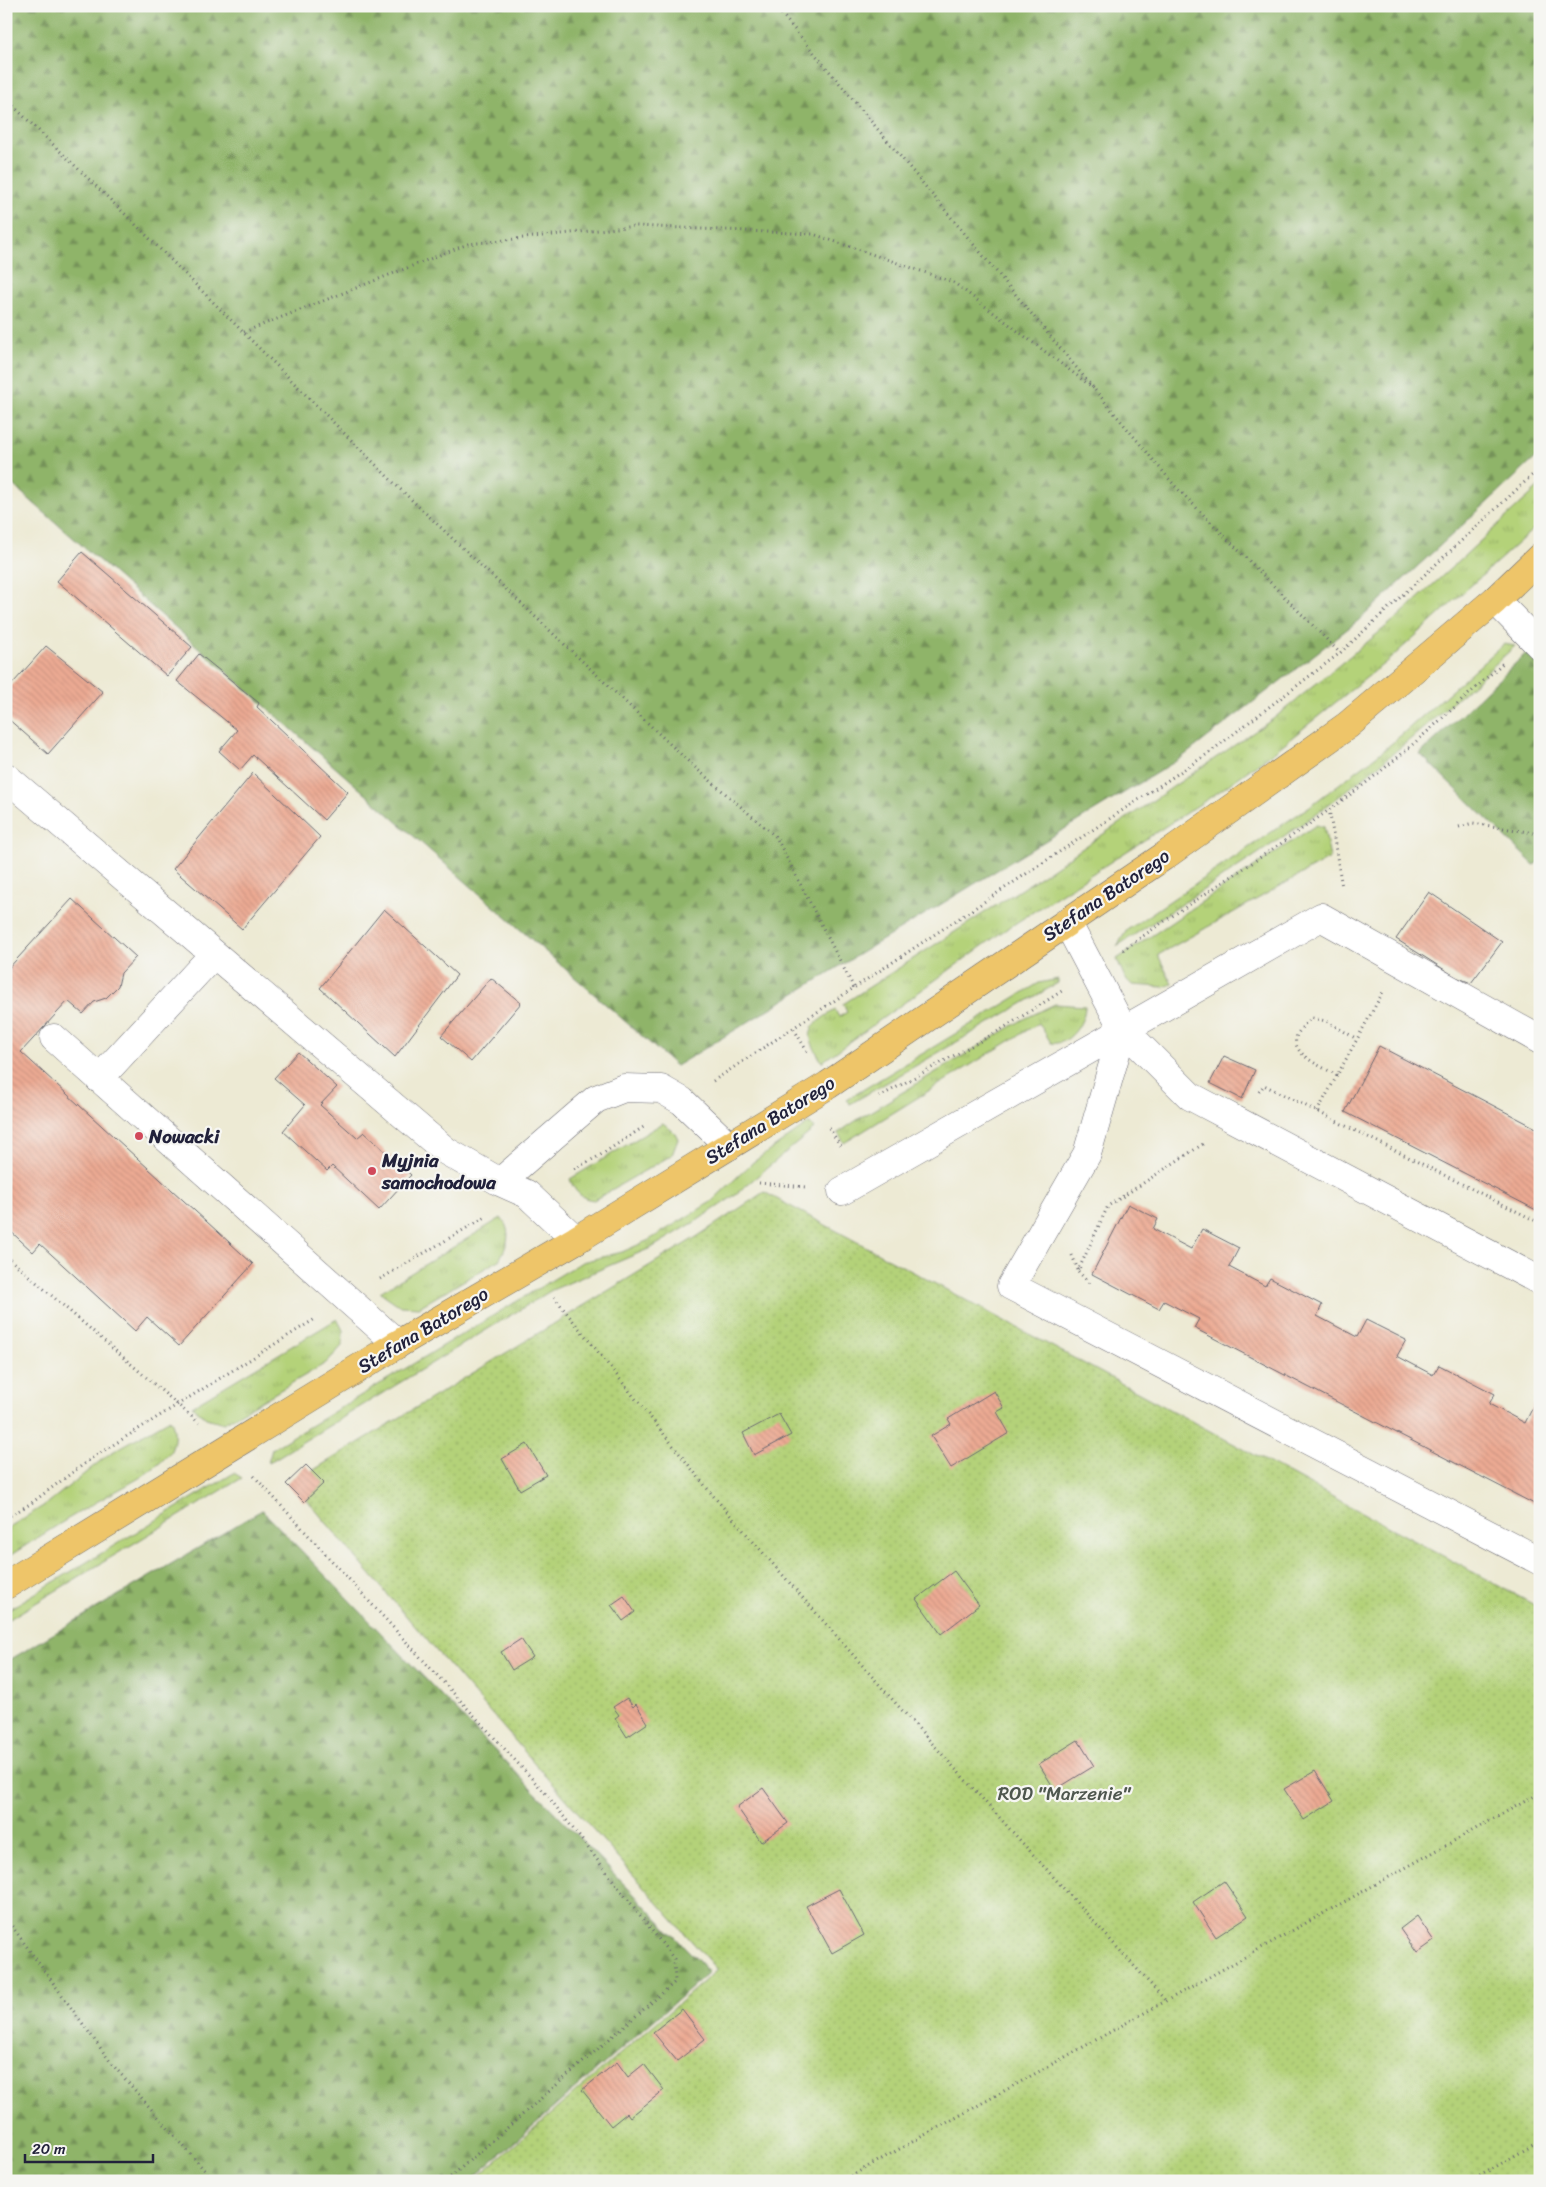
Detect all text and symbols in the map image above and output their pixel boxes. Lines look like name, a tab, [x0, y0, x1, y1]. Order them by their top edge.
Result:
street label: Stefana Batorego	[1035, 840, 1177, 950]
street label: Stefana Batorego	[698, 1067, 842, 1173]
place label: Nowacki	[148, 1120, 220, 1153]
marker: Nowacki	[133, 1130, 145, 1142]
place label: Myjnia samochodowa	[381, 1144, 496, 1199]
marker: Myjnia samochodowa	[366, 1165, 378, 1177]
street label: Stefana Batorego	[351, 1278, 495, 1382]
park label: ROD "Marzenie"	[998, 1777, 1131, 1810]
scale bar	[25, 2132, 152, 2164]
text: 20 m	[32, 2136, 66, 2162]

